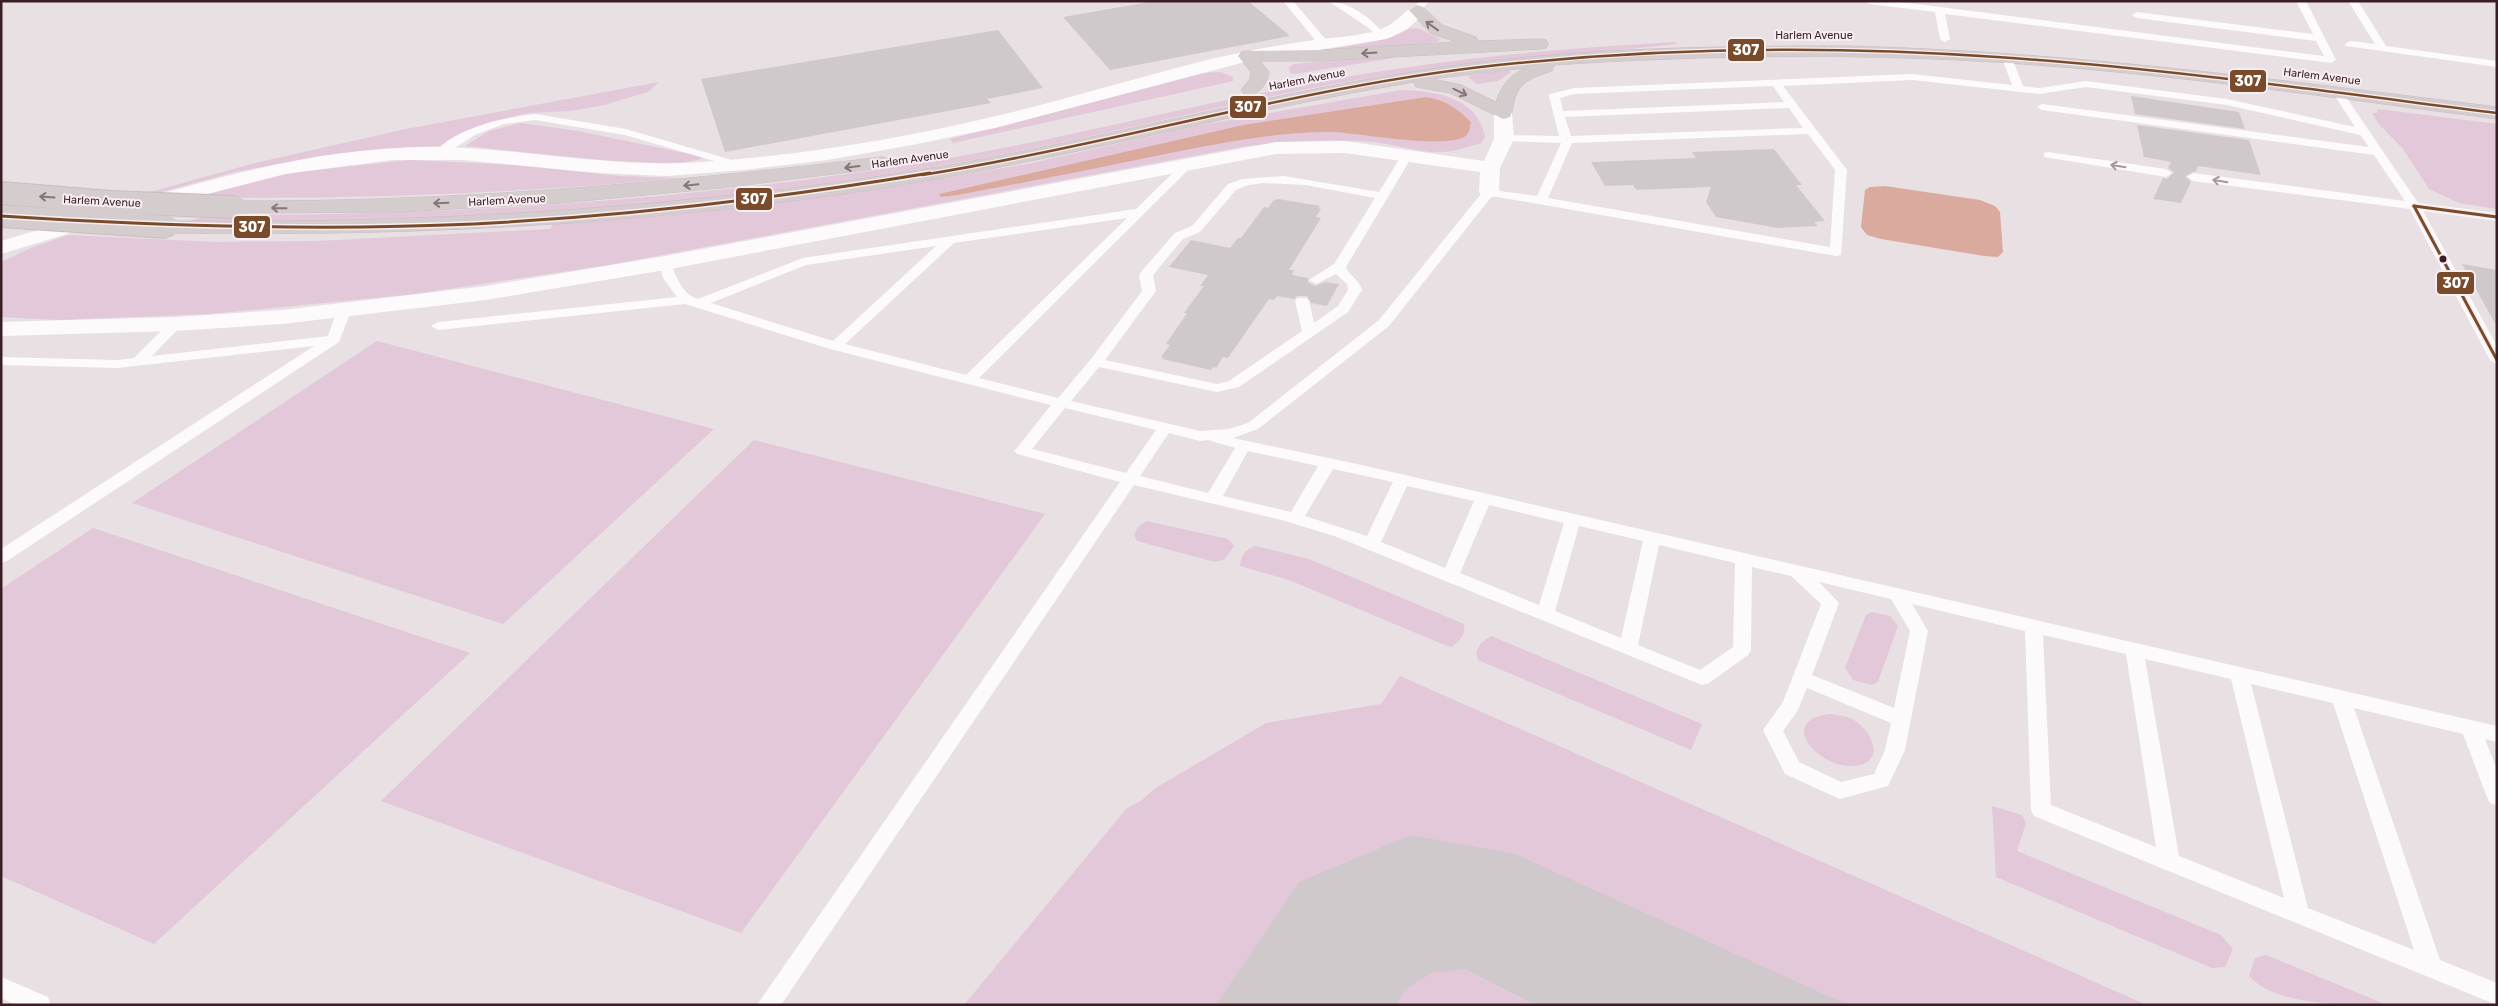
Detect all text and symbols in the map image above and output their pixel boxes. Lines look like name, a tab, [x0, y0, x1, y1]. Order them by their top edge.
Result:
one-way arrow	[1425, 21, 1439, 31]
street label: Harlem Avenue	[1775, 29, 1853, 42]
line badge: 307	[1727, 38, 1765, 62]
text: 307	[1733, 42, 1759, 59]
one-way arrow	[1361, 48, 1377, 58]
street label: Harlem Avenue	[2283, 65, 2361, 88]
street label: Harlem Avenue	[1268, 66, 1346, 93]
line badge: 307	[2229, 69, 2267, 93]
text: 307	[2235, 73, 2261, 90]
one-way arrow	[1452, 87, 1467, 97]
line badge: 307	[1229, 95, 1267, 119]
text: 307	[1235, 99, 1261, 116]
street label: Harlem Avenue	[871, 148, 949, 171]
one-way arrow	[2110, 160, 2126, 170]
one-way arrow	[844, 162, 860, 172]
one-way arrow	[2212, 176, 2228, 186]
one-way arrow	[683, 180, 699, 190]
line badge: 307	[735, 187, 773, 211]
text: 307	[741, 191, 767, 208]
street label: Harlem Avenue	[468, 192, 546, 209]
one-way arrow	[39, 193, 55, 202]
street label: Harlem Avenue	[63, 193, 141, 210]
one-way arrow	[433, 198, 450, 208]
one-way arrow	[271, 203, 287, 212]
line badge: 307	[233, 215, 271, 239]
text: 307	[239, 219, 265, 236]
unlabelled marker	[2438, 254, 2448, 264]
line badge: 307	[2436, 271, 2475, 295]
text: 307	[2443, 275, 2469, 292]

